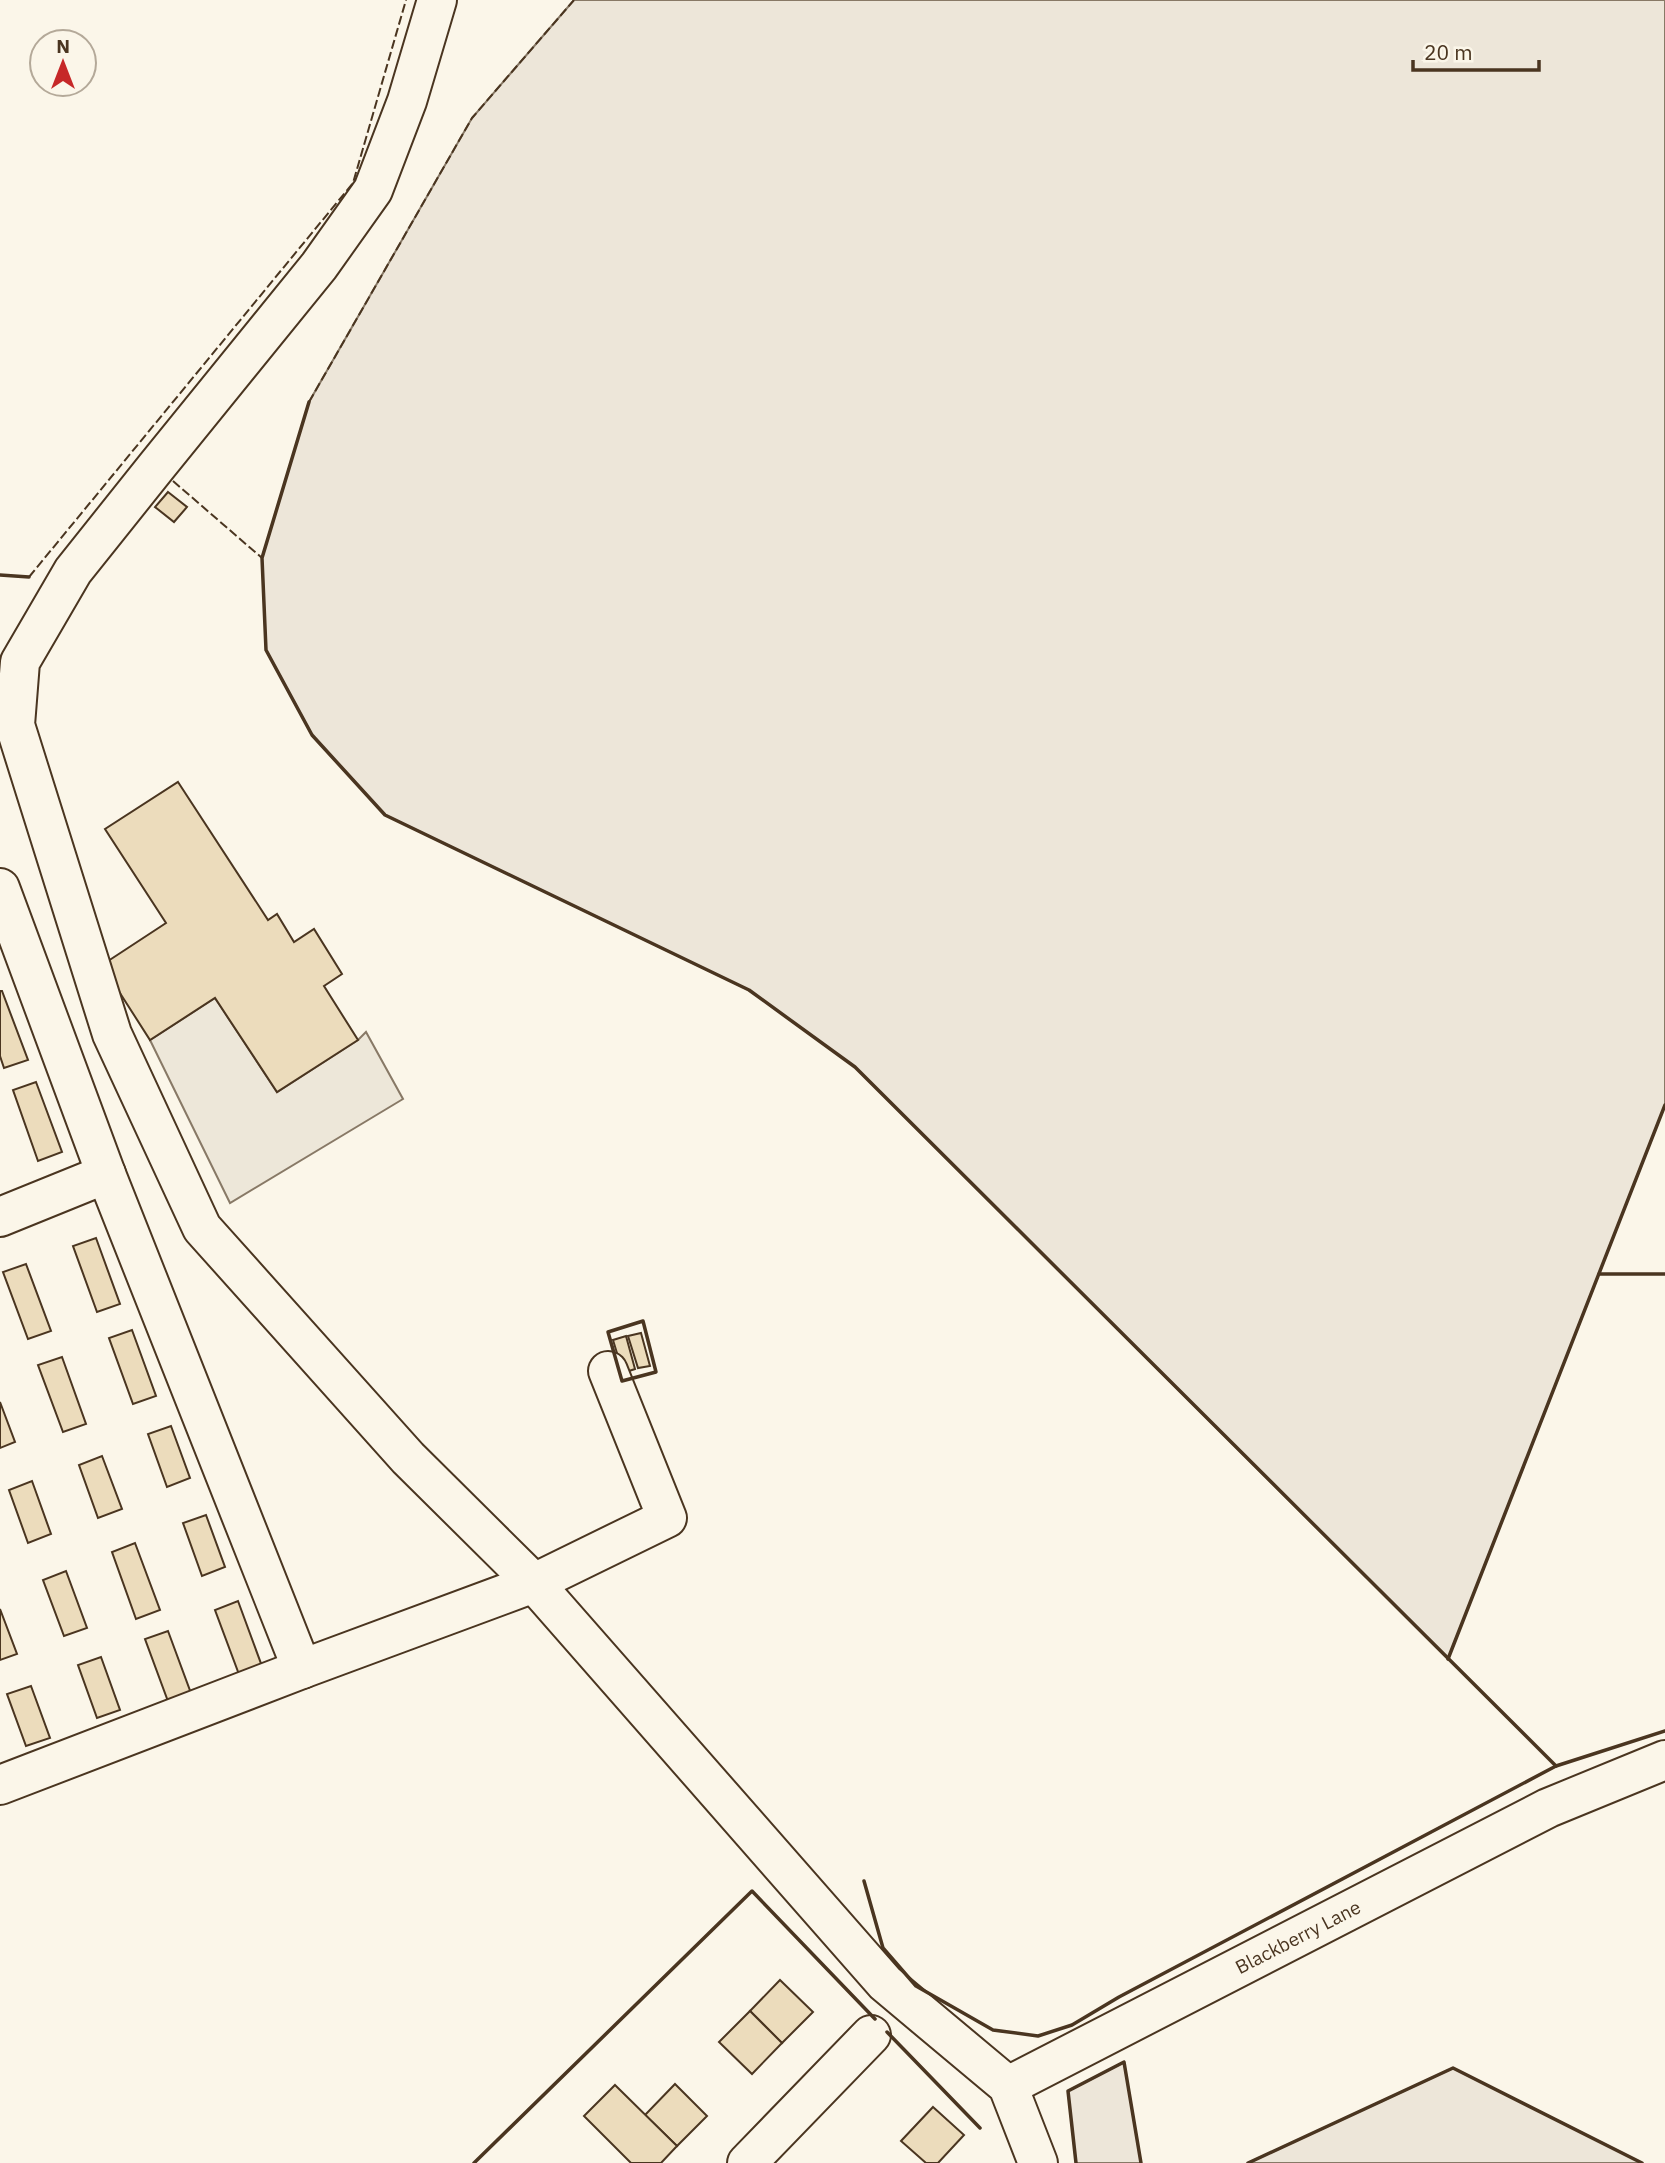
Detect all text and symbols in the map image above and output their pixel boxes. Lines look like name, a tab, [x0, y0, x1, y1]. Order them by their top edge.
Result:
north arrow	[28, 28, 98, 98]
scale bar	[1413, 28, 1539, 72]
text: N	[56, 34, 70, 58]
text: 20 m	[1424, 38, 1473, 66]
street label: Blackberry Lane	[1231, 1895, 1365, 1979]

